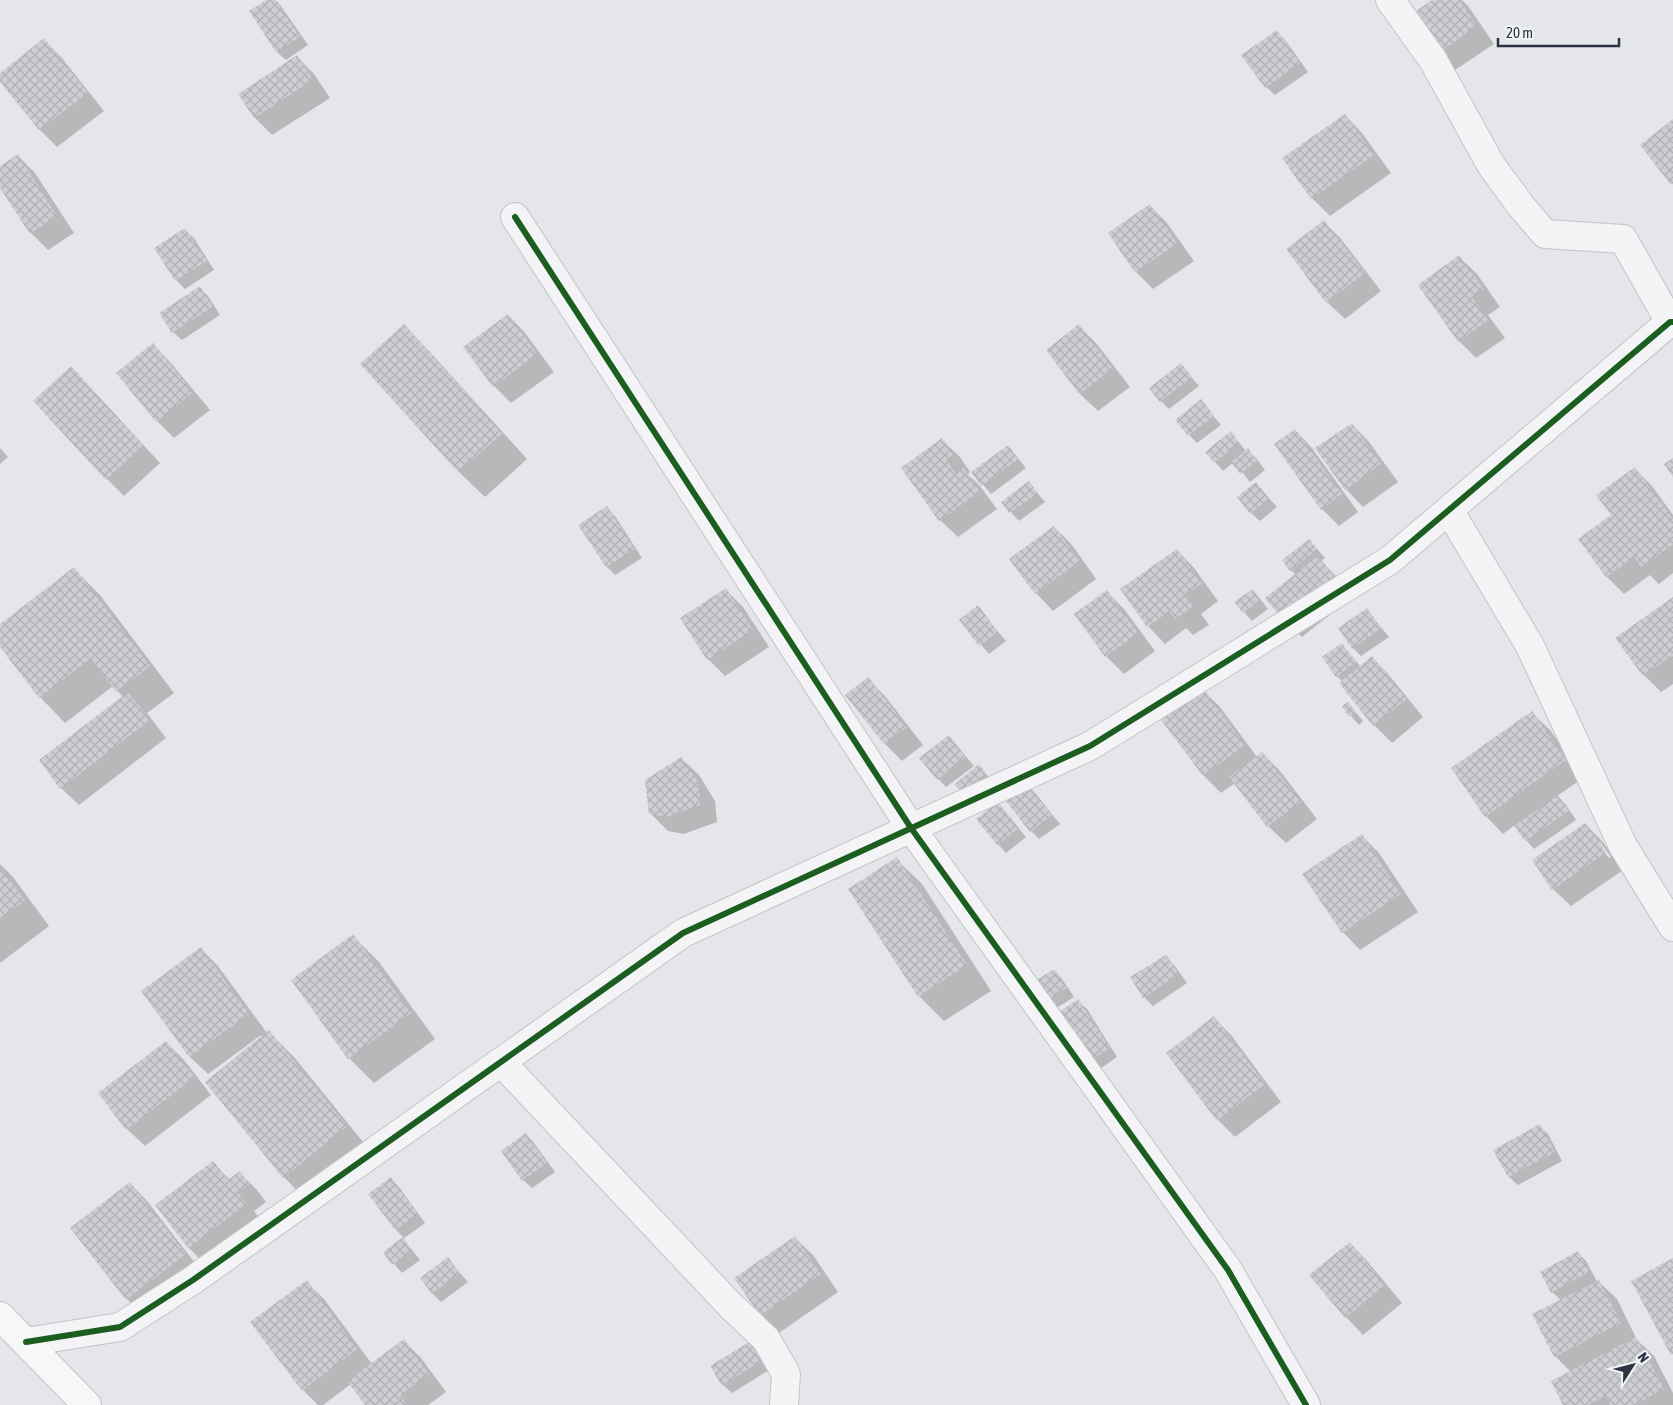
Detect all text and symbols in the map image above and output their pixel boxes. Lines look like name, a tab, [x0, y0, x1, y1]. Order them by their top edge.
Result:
scale bar	[1498, 15, 1619, 47]
text: 20 m	[1506, 24, 1533, 41]
north arrow	[1608, 1340, 1658, 1390]
text: N	[1635, 1349, 1652, 1365]

